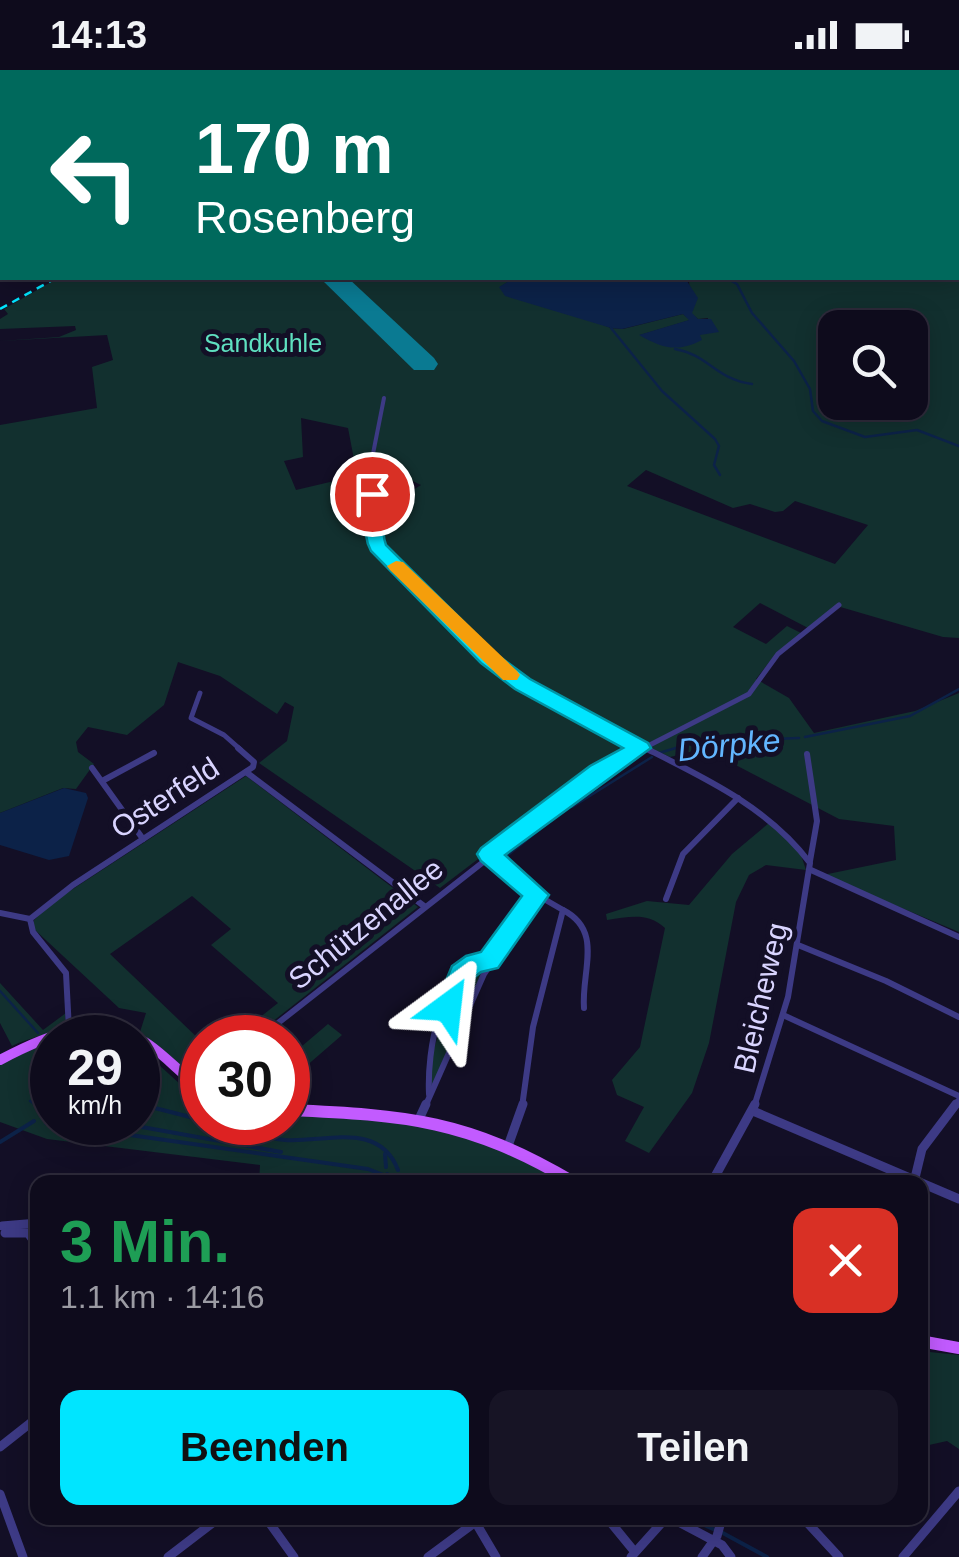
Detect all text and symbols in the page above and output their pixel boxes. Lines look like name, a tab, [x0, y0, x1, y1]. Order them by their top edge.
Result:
text: 14:13	[50, 14, 147, 56]
icon: left	[30, 110, 160, 240]
text: 170 m	[195, 110, 393, 188]
text: Rosenberg	[195, 192, 415, 243]
map controls	[818, 310, 928, 420]
button: search	[818, 310, 928, 420]
park label: Sandkuhle	[204, 329, 322, 357]
pin	[330, 452, 415, 537]
icon: arrive	[345, 467, 400, 522]
water label: Dörpke	[676, 722, 782, 768]
street label: Osterfeld	[105, 751, 225, 845]
street label: Schützenallee	[282, 851, 449, 996]
street label: Bleicheweg	[727, 919, 794, 1076]
position arrow	[396, 955, 500, 1059]
speed limit sign: 30	[180, 1015, 310, 1145]
text: 29	[67, 1040, 123, 1096]
text: km/h	[68, 1091, 122, 1119]
text: 3 Min.	[60, 1208, 230, 1275]
button: close	[793, 1208, 898, 1313]
text: 1.1 km · 14:16	[60, 1279, 265, 1315]
button: Beenden	[60, 1390, 469, 1505]
button: Teilen	[489, 1390, 898, 1505]

